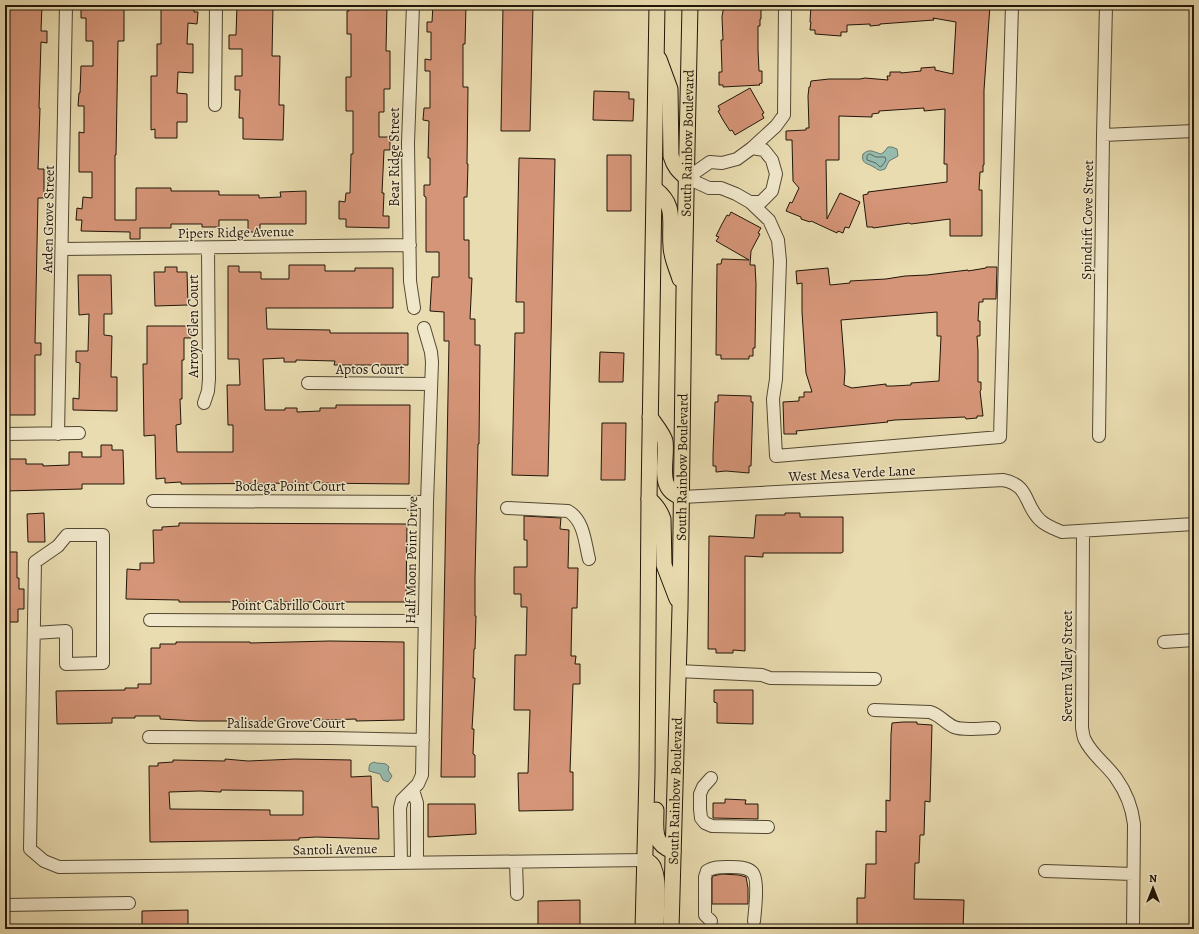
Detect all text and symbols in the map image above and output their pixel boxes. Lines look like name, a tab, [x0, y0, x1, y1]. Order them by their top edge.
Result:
street label: South Rainbow Boulevard	[677, 69, 699, 217]
street label: Bear Ridge Street	[385, 107, 404, 207]
street label: Spindrift Cove Street	[1077, 160, 1098, 280]
street label: Arden Grove Street	[38, 165, 59, 274]
street label: Pipers Ridge Avenue	[178, 222, 294, 243]
street label: Arroyo Glen Court	[184, 274, 203, 379]
street label: Aptos Court	[335, 360, 405, 379]
street label: South Rainbow Boulevard	[672, 393, 693, 541]
street label: West Mesa Verde Lane	[787, 461, 916, 486]
street label: Bodega Point Court	[234, 477, 346, 496]
street label: Half Moon Point Drive	[401, 496, 422, 624]
street label: Point Cabrillo Court	[231, 596, 346, 615]
street label: Severn Valley Street	[1058, 610, 1077, 722]
street label: Palisade Grove Court	[226, 714, 346, 733]
street label: South Rainbow Boulevard	[664, 717, 687, 865]
street label: Santoli Avenue	[292, 839, 378, 860]
north arrow	[1133, 868, 1173, 908]
text: N	[1149, 871, 1157, 886]

